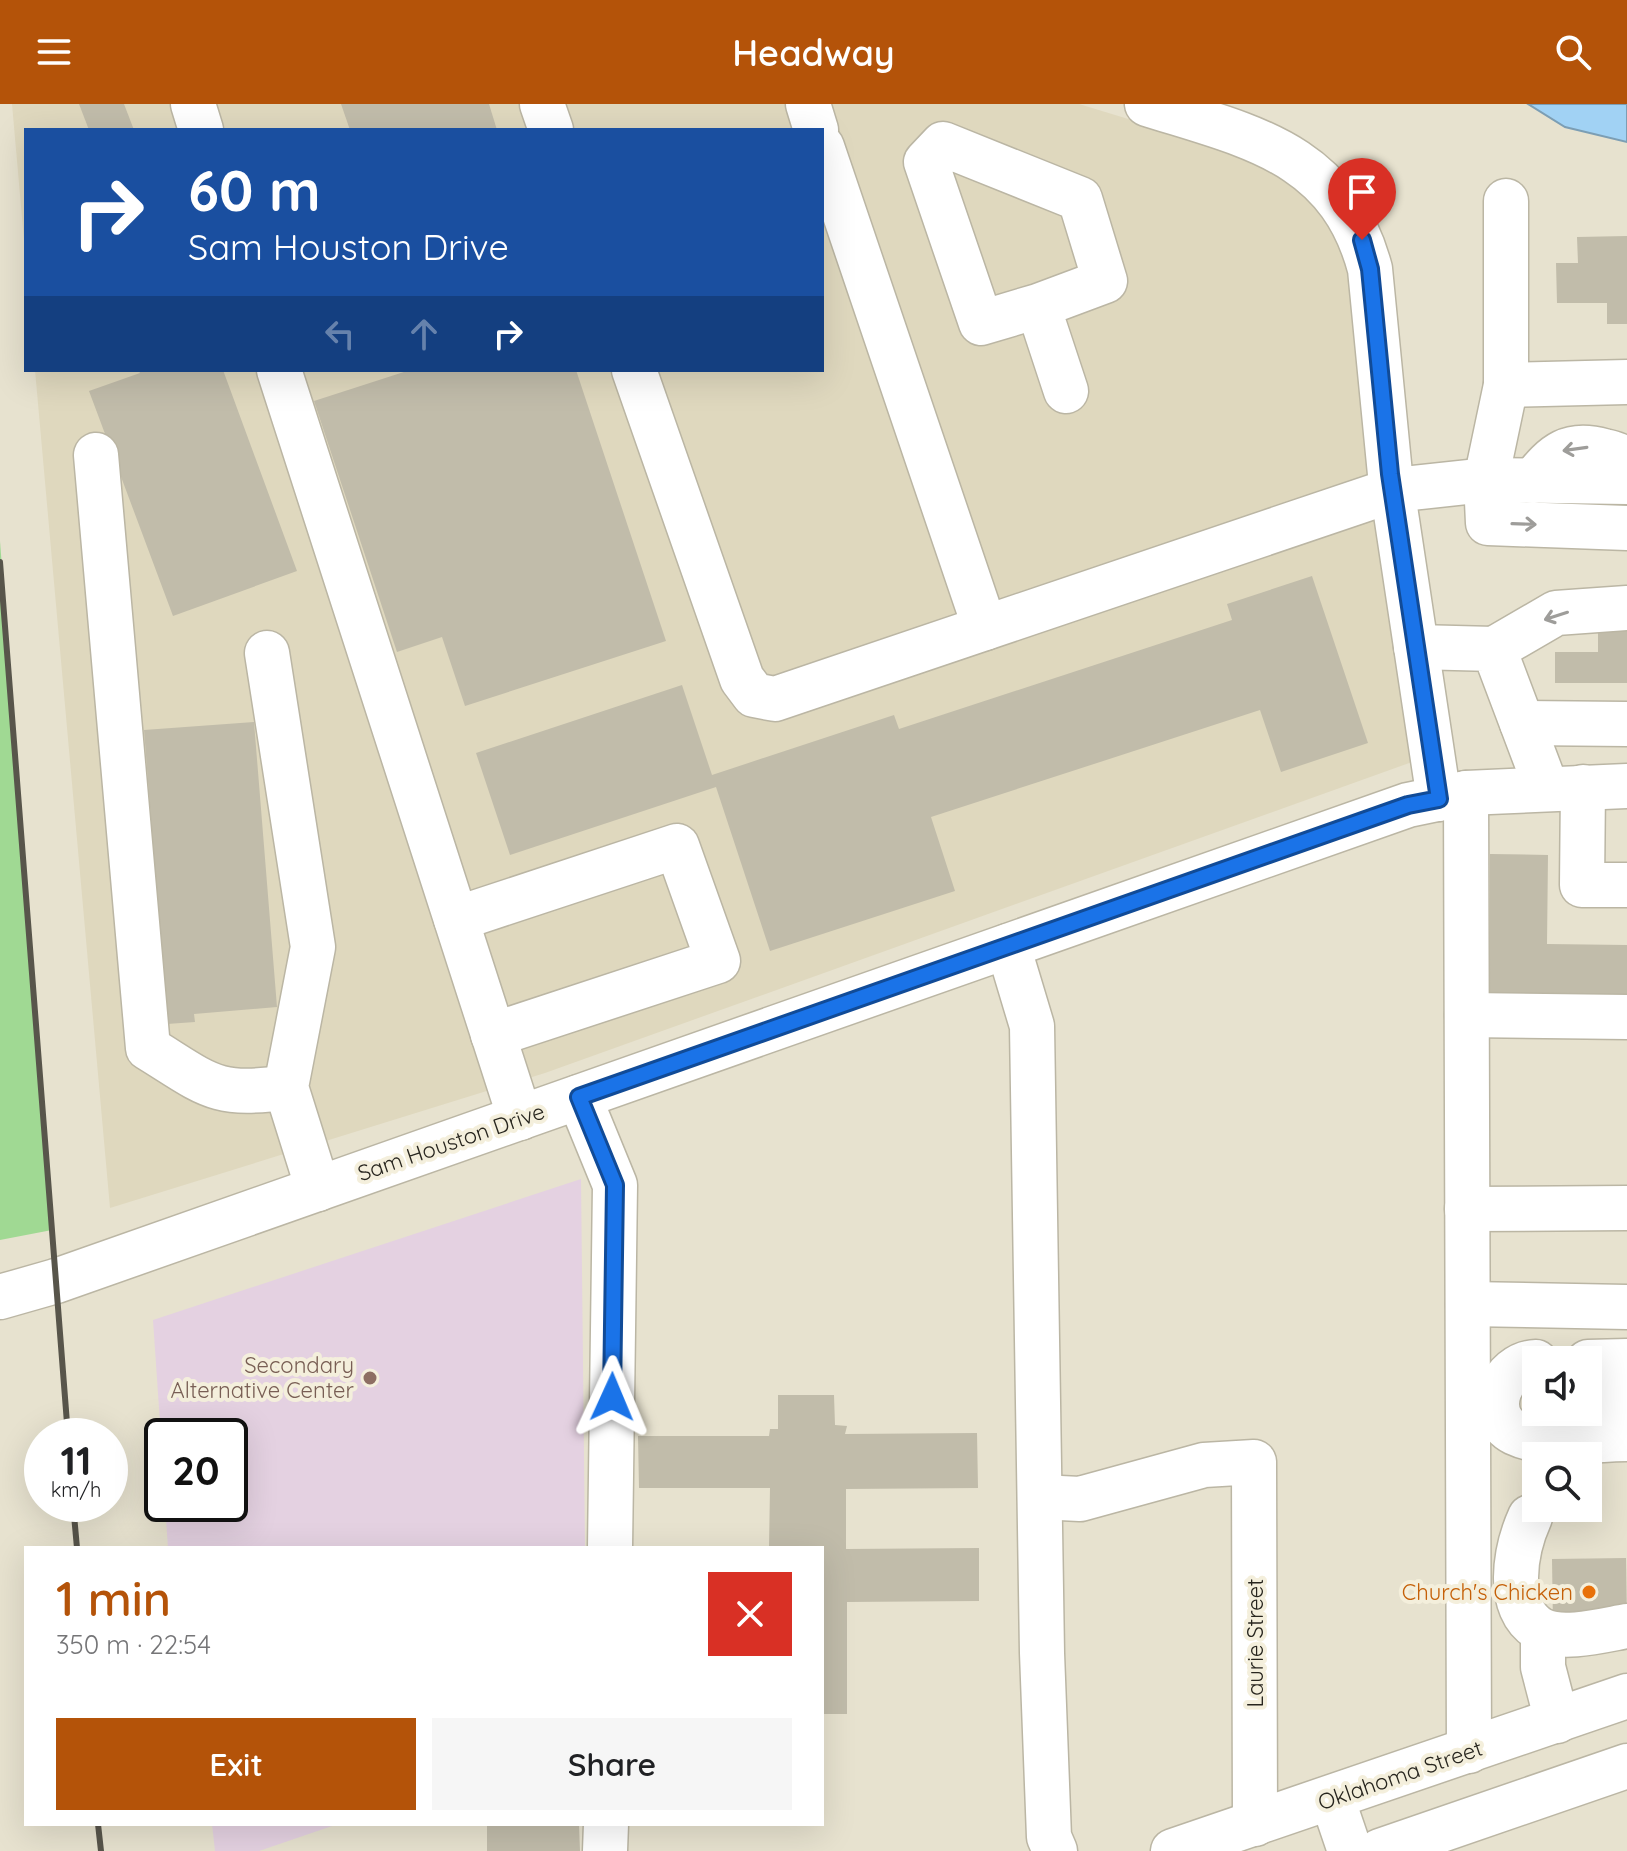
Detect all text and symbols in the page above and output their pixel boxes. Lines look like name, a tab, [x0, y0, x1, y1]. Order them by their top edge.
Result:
icon: menu	[32, 30, 76, 74]
text: Headway	[732, 30, 895, 75]
icon: search	[1551, 30, 1595, 74]
text: 60 m	[188, 155, 321, 225]
pin	[1328, 158, 1396, 240]
icon: right	[56, 160, 160, 264]
icon: arrive	[1340, 170, 1384, 214]
text: Sam Houston Drive	[188, 224, 509, 269]
icon: left	[318, 312, 362, 356]
icon: ahead	[402, 312, 446, 356]
icon: right	[486, 312, 530, 356]
one-way arrow	[1563, 442, 1589, 457]
one-way arrow	[1510, 517, 1537, 532]
one-way arrow	[1544, 610, 1569, 624]
street label: Sam Houston Drive	[354, 1097, 548, 1187]
map controls	[1522, 1346, 1602, 1522]
button: sound	[1522, 1346, 1602, 1426]
place label: Secondary Alternative Center	[171, 1351, 355, 1404]
position arrow	[570, 1355, 654, 1439]
marker: Secondary Alternative Center	[361, 1369, 379, 1387]
speed limit sign: 20	[144, 1418, 248, 1522]
text: 11	[60, 1435, 92, 1485]
button: search	[1522, 1442, 1602, 1522]
text: km/h	[51, 1477, 101, 1502]
text: 1 min	[56, 1568, 171, 1628]
button: close	[708, 1572, 792, 1656]
street label: Laurie Street	[1241, 1578, 1269, 1708]
place label: Church's Chicken	[1402, 1578, 1573, 1606]
marker: Church's Chicken	[1580, 1583, 1598, 1601]
text: 350 m · 22:54	[56, 1628, 211, 1661]
button: Exit	[56, 1718, 416, 1810]
button: Share	[432, 1718, 792, 1810]
street label: Oklahoma Street	[1314, 1734, 1486, 1816]

